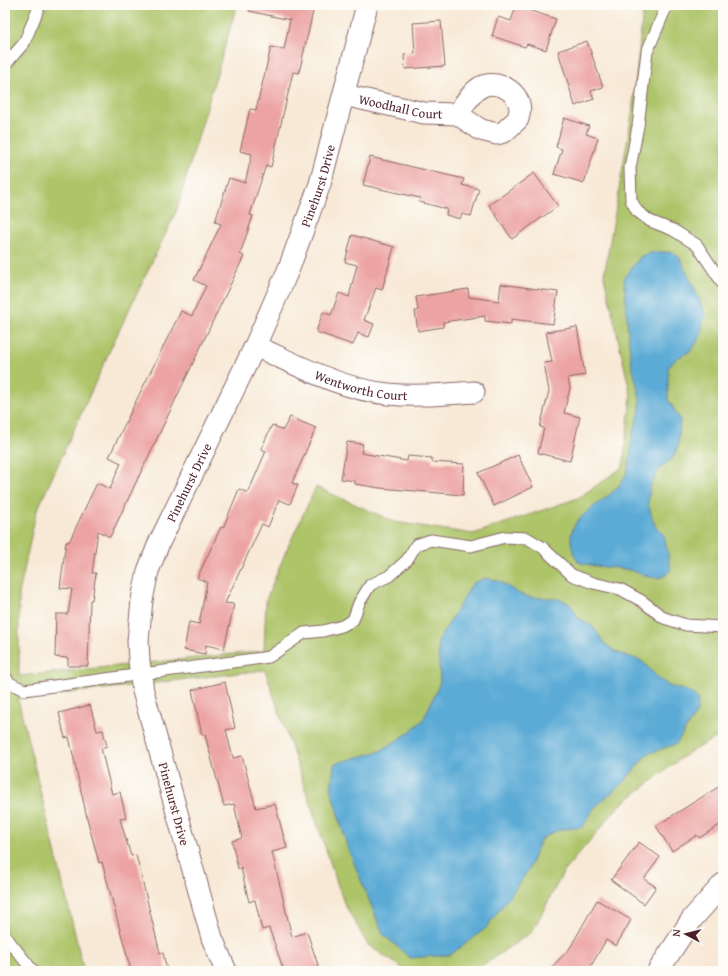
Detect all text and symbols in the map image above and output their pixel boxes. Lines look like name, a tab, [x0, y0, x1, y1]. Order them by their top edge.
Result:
street label: Woodhall Court	[357, 89, 443, 123]
street label: Pinehurst Drive	[295, 142, 339, 230]
street label: Wentworth Court	[312, 365, 408, 405]
street label: Pinehurst Drive	[161, 440, 216, 525]
street label: Pinehurst Drive	[154, 760, 194, 848]
north arrow	[666, 914, 706, 954]
text: N	[668, 928, 685, 937]

